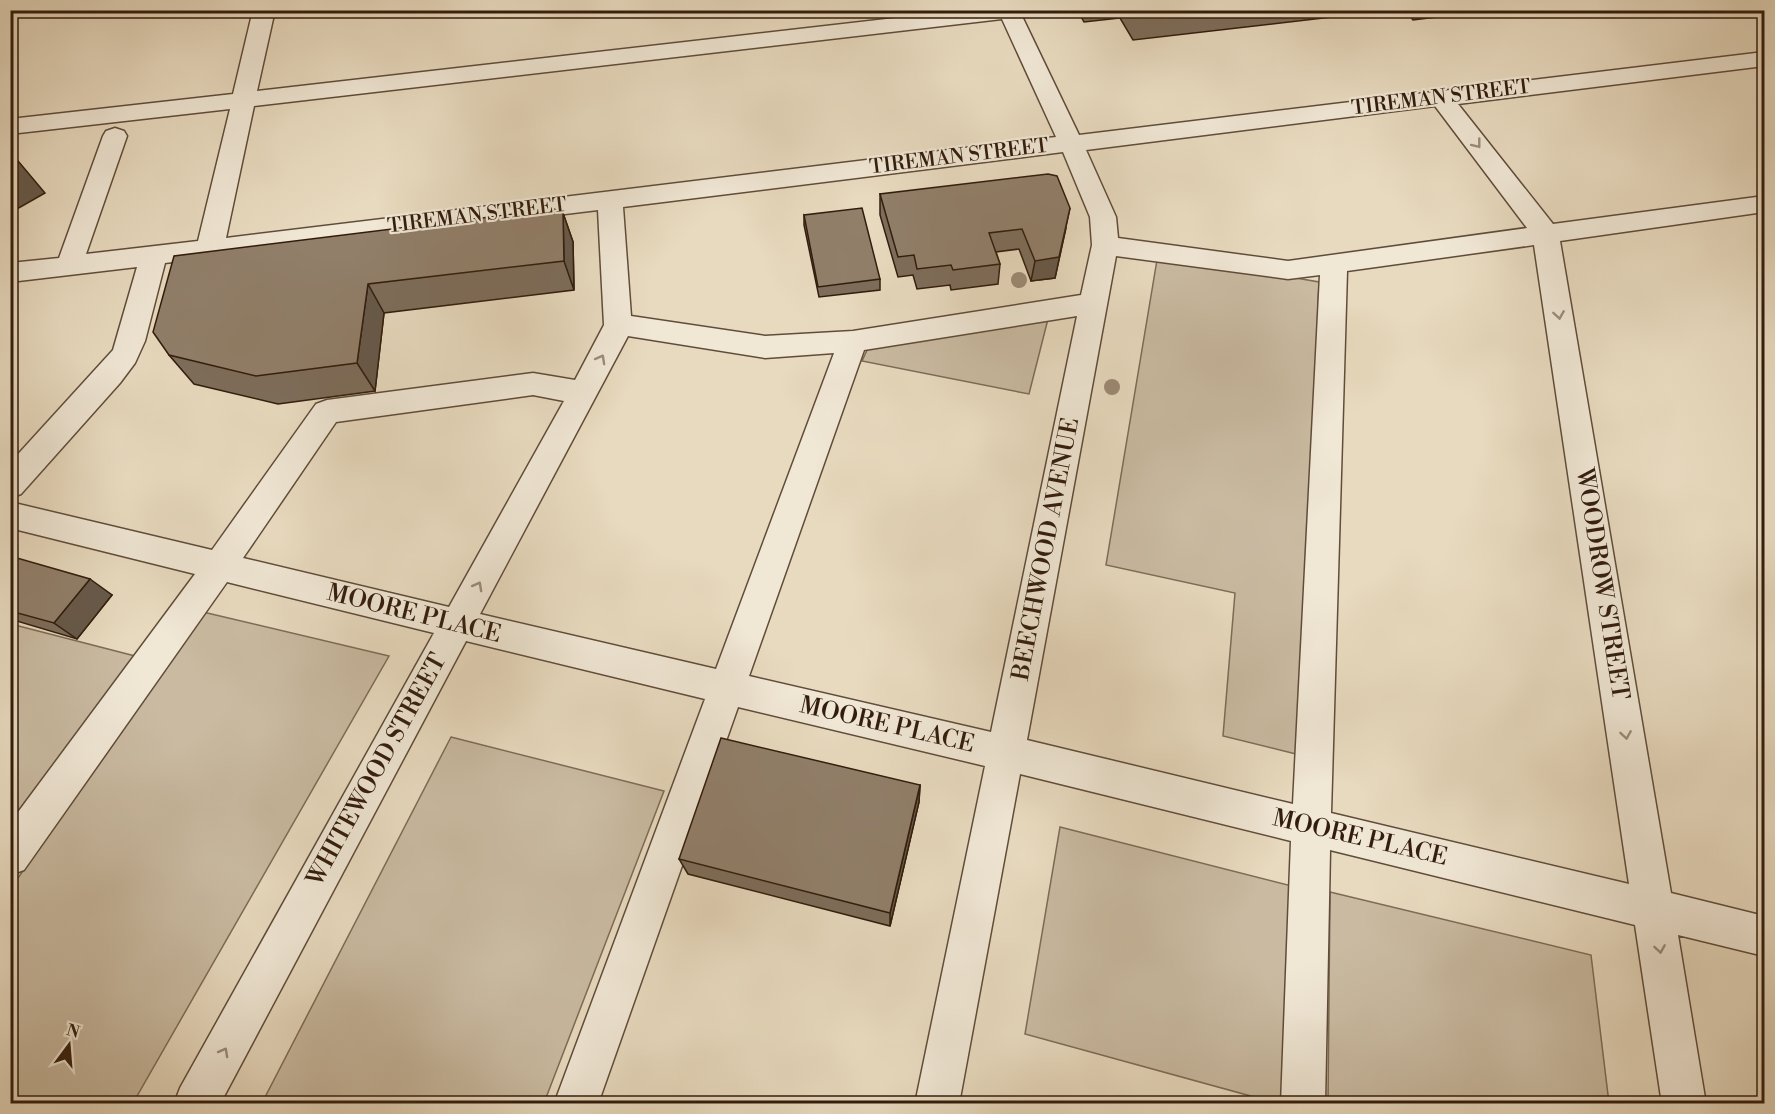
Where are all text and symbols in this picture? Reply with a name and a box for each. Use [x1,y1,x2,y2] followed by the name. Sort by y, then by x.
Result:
[1350,75,1532,121] street label: TIREMAN STREET
[868,134,1050,180] street label: TIREMAN STREET
[1470,137,1481,148] one-way arrow
[386,193,568,239] street label: TIREMAN STREET
[1553,310,1565,319] one-way arrow
[594,355,605,365] one-way arrow
[1006,415,1086,684] street label: BEECHWOOD AVENUE
[1569,465,1635,702] street label: WOODROW STREET
[324,578,504,650] street label: MOORE PLACE
[471,581,482,592] one-way arrow
[300,648,454,892] street label: WHITEWOOD STREET
[797,690,977,760] street label: MOORE PLACE
[1619,730,1632,740] one-way arrow
[1270,803,1450,873] street label: MOORE PLACE
[1653,944,1665,953] one-way arrow
[39,1015,99,1075] north arrow
[64,1020,82,1043] text: N
[217,1048,228,1058] one-way arrow

